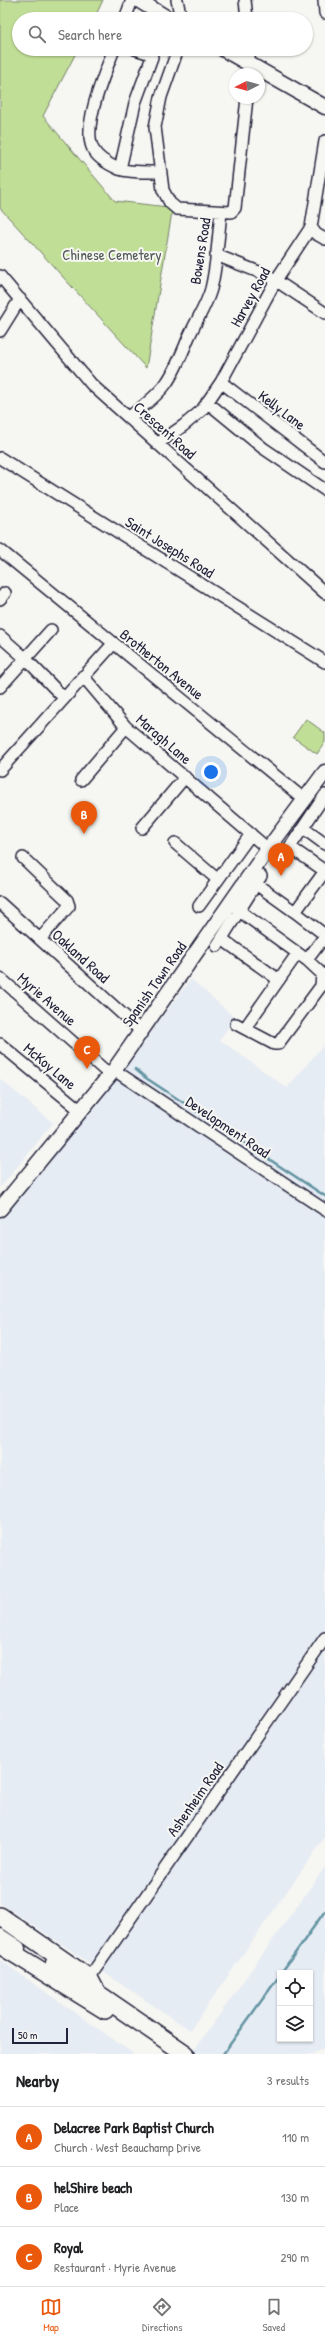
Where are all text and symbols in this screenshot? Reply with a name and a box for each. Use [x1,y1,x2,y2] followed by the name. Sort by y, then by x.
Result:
[12,12,313,56] search box
[26,23,48,45] icon: search
[58,24,122,45] text: Search here
[229,68,265,104] north arrow
[184,216,216,286] street label: Bowens Road
[62,244,162,265] park label: Chinese Cemetery
[225,263,275,331] street label: Harvey Road
[254,385,310,435] street label: Kelly Lane
[129,396,201,464] street label: Crescent Road
[121,511,219,583] street label: Saint Josephs Road
[116,624,208,704] street label: Brotherton Avenue
[132,709,196,769] street label: Maragh Lane
[201,762,221,782] your location
[71,801,97,834] pin: B
[268,843,294,876] pin: A
[48,924,115,988] street label: Oakland Road
[117,937,191,1031] street label: Spanish Town Road
[13,967,81,1031] street label: Myrie Avenue
[74,1036,100,1069] pin: C
[19,1038,81,1094] street label: McKoy Lane
[182,1091,274,1163] street label: Development Road
[162,1758,228,1840] street label: Ashenheim Road
[277,1970,313,2042] map controls
[277,1970,313,2006] button: locate
[277,2006,313,2042] button: layers
[12,2026,68,2045] scale bar
[18,2028,38,2042] text: 50 m
[16,2069,59,2092] text: Nearby
[267,2071,309,2089] text: 3 results
[54,2117,214,2138] text: Delacree Park Baptist Church
[26,2128,32,2146] text: A
[282,2128,309,2146] text: 110 m
[54,2138,201,2156] text: Church · West Beauchamp Drive
[54,2177,132,2198] text: helShire beach
[26,2188,32,2206] text: B
[281,2188,309,2206] text: 130 m
[54,2198,79,2216] text: Place
[54,2237,83,2258] text: Royal
[25,2248,33,2266] text: C
[280,2248,309,2266] text: 290 m
[54,2258,176,2276] text: Restaurant · Myrie Avenue
[40,2296,62,2334] tab: Map
[142,2296,183,2334] tab: Directions
[263,2296,285,2334] tab: Saved

